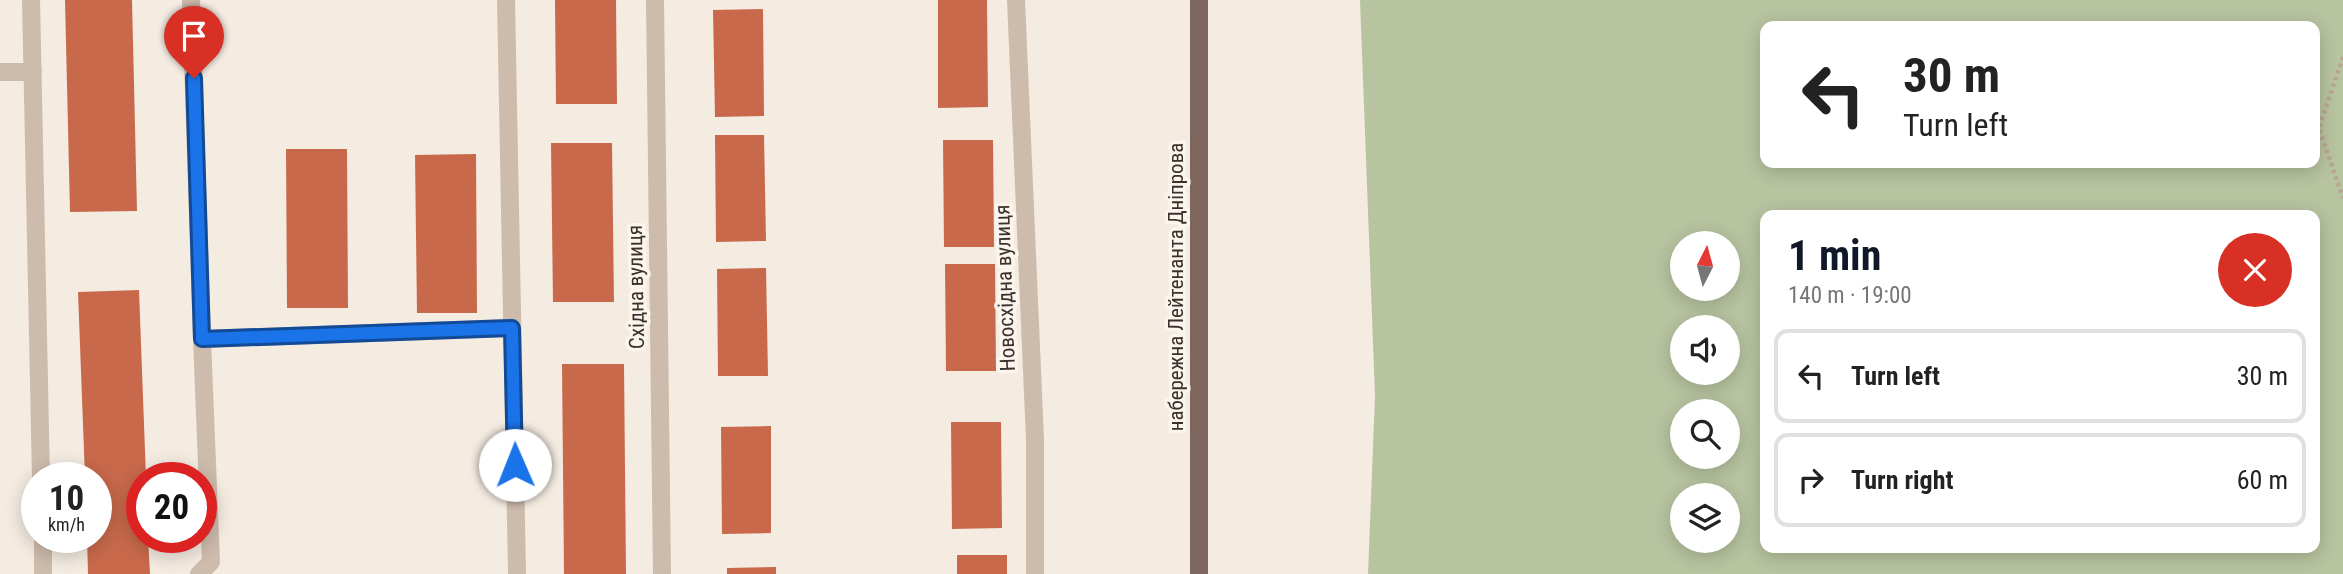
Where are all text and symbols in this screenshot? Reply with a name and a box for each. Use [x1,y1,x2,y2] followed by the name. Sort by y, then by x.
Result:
[164,6,224,78] pin
[175,17,213,55] icon: arrive
[1903,47,2000,104] text: 30 m
[1788,49,1879,140] icon: left
[1903,106,2008,144] text: Turn left
[1164,143,1188,431] street label: набережна Лейтенанта Дніпрова
[990,204,1020,372] street label: Новосхідна вулиця
[623,225,649,349] street label: Східна вулиця
[1670,231,1740,301] north arrow
[1670,231,1740,553] map controls
[1788,231,1881,280] text: 1 min
[2218,233,2292,307] button: close
[1788,282,1912,309] text: 140 m · 19:00
[1670,315,1740,385] button: sound
[1792,357,1830,395] icon: left
[1851,361,1940,391] text: Turn left
[2237,361,2288,391] text: 30 m
[1670,399,1740,469] button: search
[478,428,552,502] position arrow
[1792,461,1830,499] icon: right
[126,462,217,553] speed limit sign: 20
[1851,465,1953,495] text: Turn right
[2237,465,2288,495] text: 60 m
[49,478,84,519] text: 10
[1670,483,1740,553] button: layers
[48,514,85,535] text: km/h

